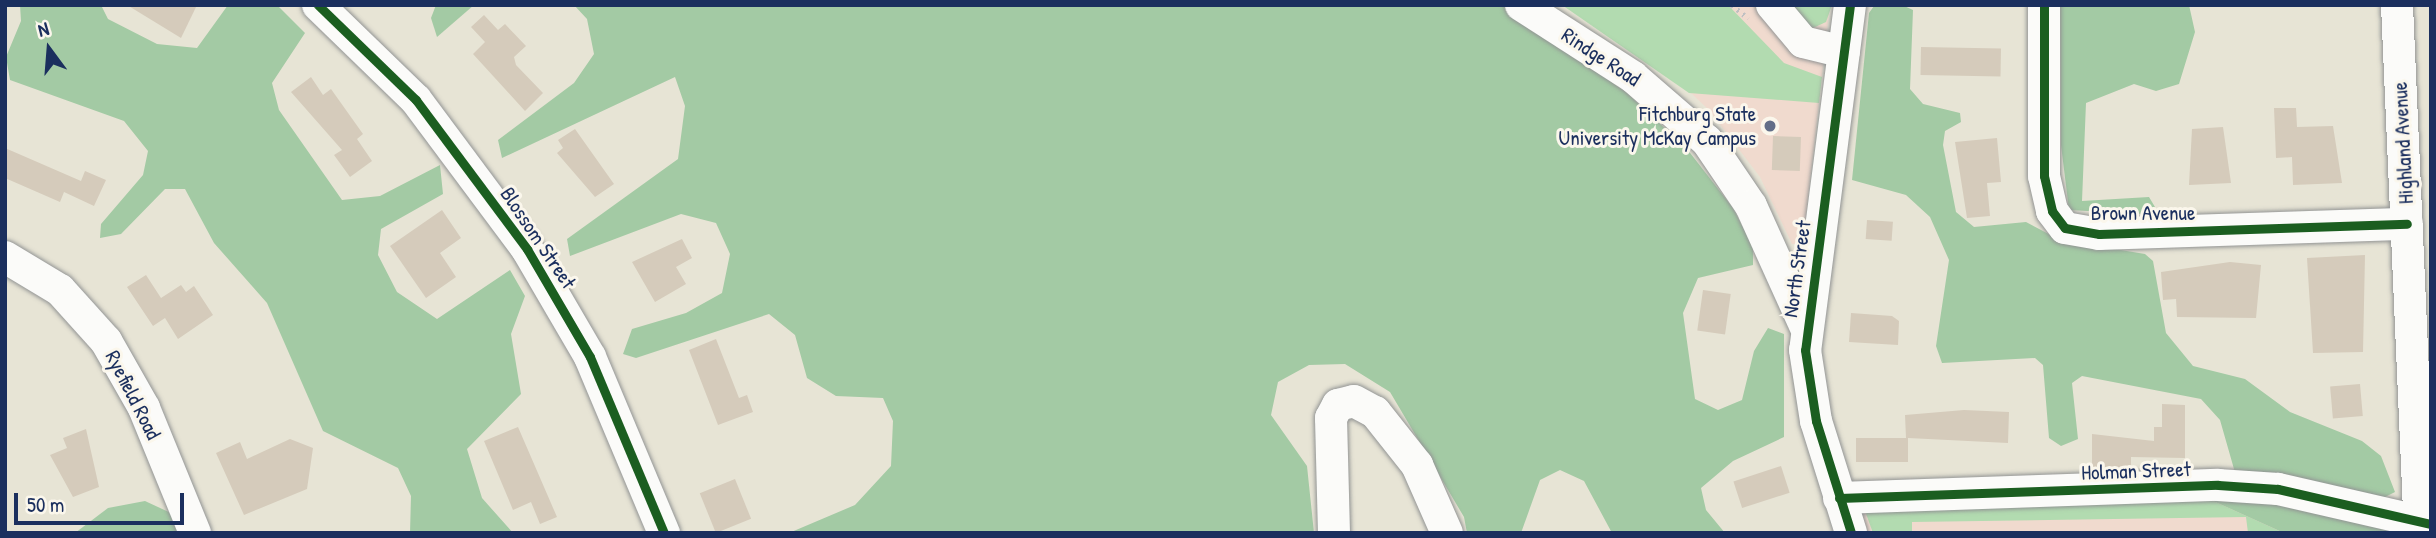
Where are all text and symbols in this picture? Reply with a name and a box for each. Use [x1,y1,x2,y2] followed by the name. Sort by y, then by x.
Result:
[14,14,84,84] north arrow
[35,15,52,43] text: N
[1557,22,1645,92] street label: Rindge Road
[2387,81,2419,205] street label: Highland Avenue
[1559,101,1756,151] place label: Fitchburg State University McKay Campus
[1762,118,1778,134] marker: Fitchburg State University McKay Campus
[495,182,581,294] street label: Blossom Street
[2091,200,2195,226] street label: Brown Avenue
[1778,219,1816,319] street label: North Street
[100,346,166,444] street label: Ryefield Road
[2081,456,2191,486] street label: Holman Street
[18,478,187,522] scale bar
[27,490,64,519] text: 50 m

